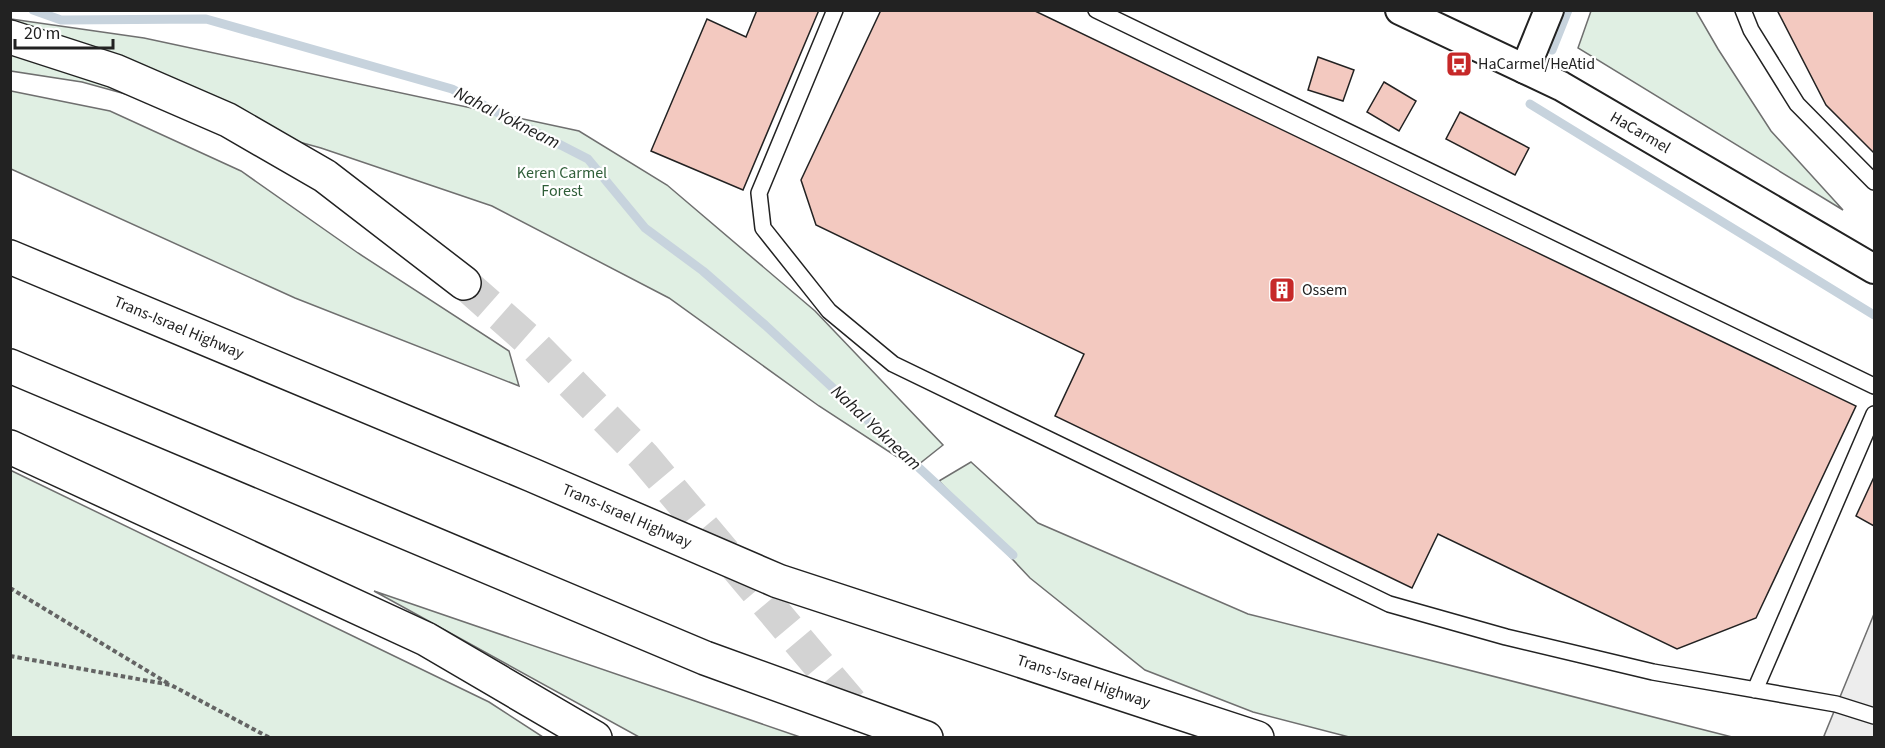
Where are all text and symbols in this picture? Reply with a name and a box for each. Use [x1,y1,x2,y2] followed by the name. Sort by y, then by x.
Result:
[15,12,112,50] scale bar
[24,21,60,46] text: 20 m
[1444,49,1474,79] bus stop icon: HaCarmel/HeAtid
[1478,53,1595,75] place label: HaCarmel/HeAtid
[450,81,564,155] water label: Nahal Yokneam
[1606,106,1675,159] street label: HaCarmel
[517,162,607,202] park label: Keren Carmel Forest
[1267,275,1297,305] building icon: Ossem
[1302,279,1347,301] place label: Ossem
[110,291,248,365] street label: Trans-Israel Highway
[825,379,927,477] water label: Nahal Yokneam
[559,478,696,554] street label: Trans-Israel Highway
[1014,649,1154,713] street label: Trans-Israel Highway

